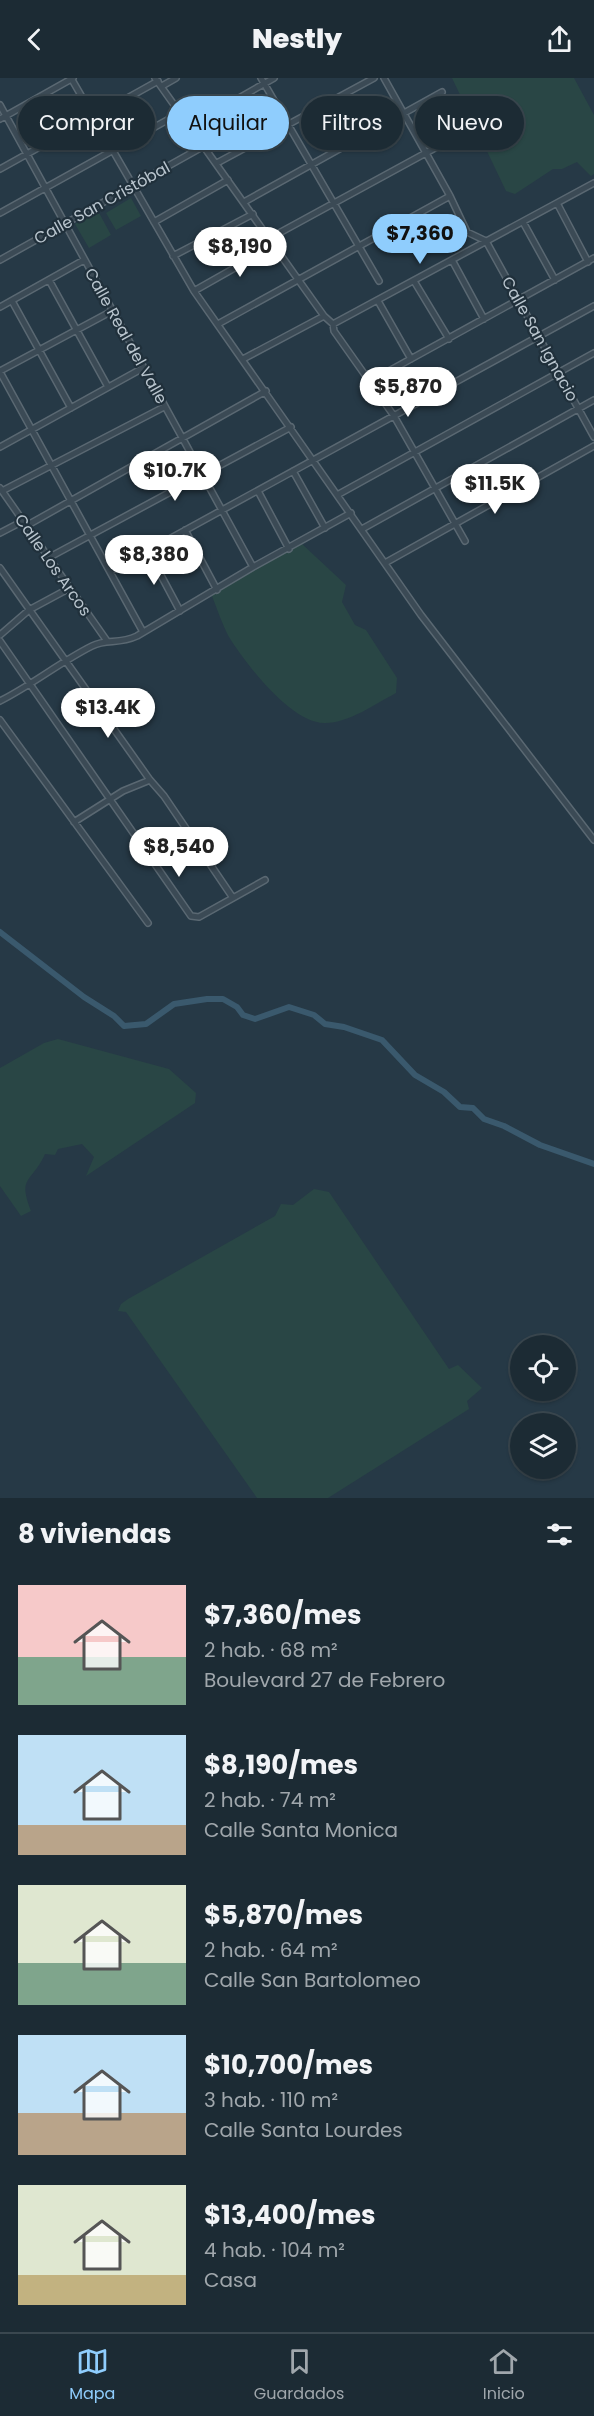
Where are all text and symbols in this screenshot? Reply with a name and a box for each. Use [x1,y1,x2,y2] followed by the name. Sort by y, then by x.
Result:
[252,20,342,57] text: Nestly
[18,23,51,56] icon: back
[543,23,576,56] icon: share
[18,96,155,150] chip: Comprar
[167,96,289,150] chip: Alquilar
[301,96,403,150] chip: Filtros
[415,96,524,150] chip: Nuevo
[30,156,174,250] street label: Calle San Cristóbal
[371,214,469,265] pin: $7,360
[386,219,454,247] text: $7,360
[191,227,289,278] pin: $8,190
[208,232,272,260] text: $8,190
[79,264,173,408] street label: Calle Real del Valle
[496,272,584,406] street label: Calle San Ignacio
[359,367,457,418] pin: $5,870
[374,372,442,400] text: $5,870
[126,451,224,502] pin: $10.7K
[143,456,207,484] text: $10.7K
[446,464,544,515] pin: $11.5K
[465,469,525,497] text: $11.5K
[9,509,97,621] street label: Calle Los Arcos
[105,535,203,586] pin: $8,380
[119,540,189,568] text: $8,380
[59,688,157,739] pin: $13.4K
[75,693,141,721] text: $13.4K
[130,827,228,878] pin: $8,540
[143,832,215,860] text: $8,540
[510,1335,576,1479] map controls
[510,1335,576,1401] button: locate
[510,1413,576,1479] button: layers
[18,1516,172,1552] text: 8 viviendas
[543,1518,576,1551] icon: filters
[204,1597,362,1633] text: $7,360/mes
[66,1609,138,1681] icon: home
[204,1636,338,1664] text: 2 hab. · 68 m²
[204,1666,445,1694] text: Boulevard 27 de Febrero
[204,1747,358,1783] text: $8,190/mes
[66,1759,138,1831] icon: home
[204,1786,336,1814] text: 2 hab. · 74 m²
[204,1816,398,1844] text: Calle Santa Monica
[204,1897,363,1933] text: $5,870/mes
[66,1909,138,1981] icon: home
[204,1936,338,1964] text: 2 hab. · 64 m²
[204,1966,421,1994] text: Calle San Bartolomeo
[204,2047,373,2083] text: $10,700/mes
[66,2059,138,2131] icon: home
[204,2086,338,2114] text: 3 hab. · 110 m²
[204,2116,403,2144] text: Calle Santa Lourdes
[204,2197,375,2233] text: $13,400/mes
[66,2209,138,2281] icon: home
[204,2236,345,2264] text: 4 hab. · 104 m²
[204,2266,257,2294] text: Casa
[69,2345,115,2406] tab: Mapa
[254,2345,344,2406] tab: Guardados
[483,2345,525,2406] tab: Inicio

